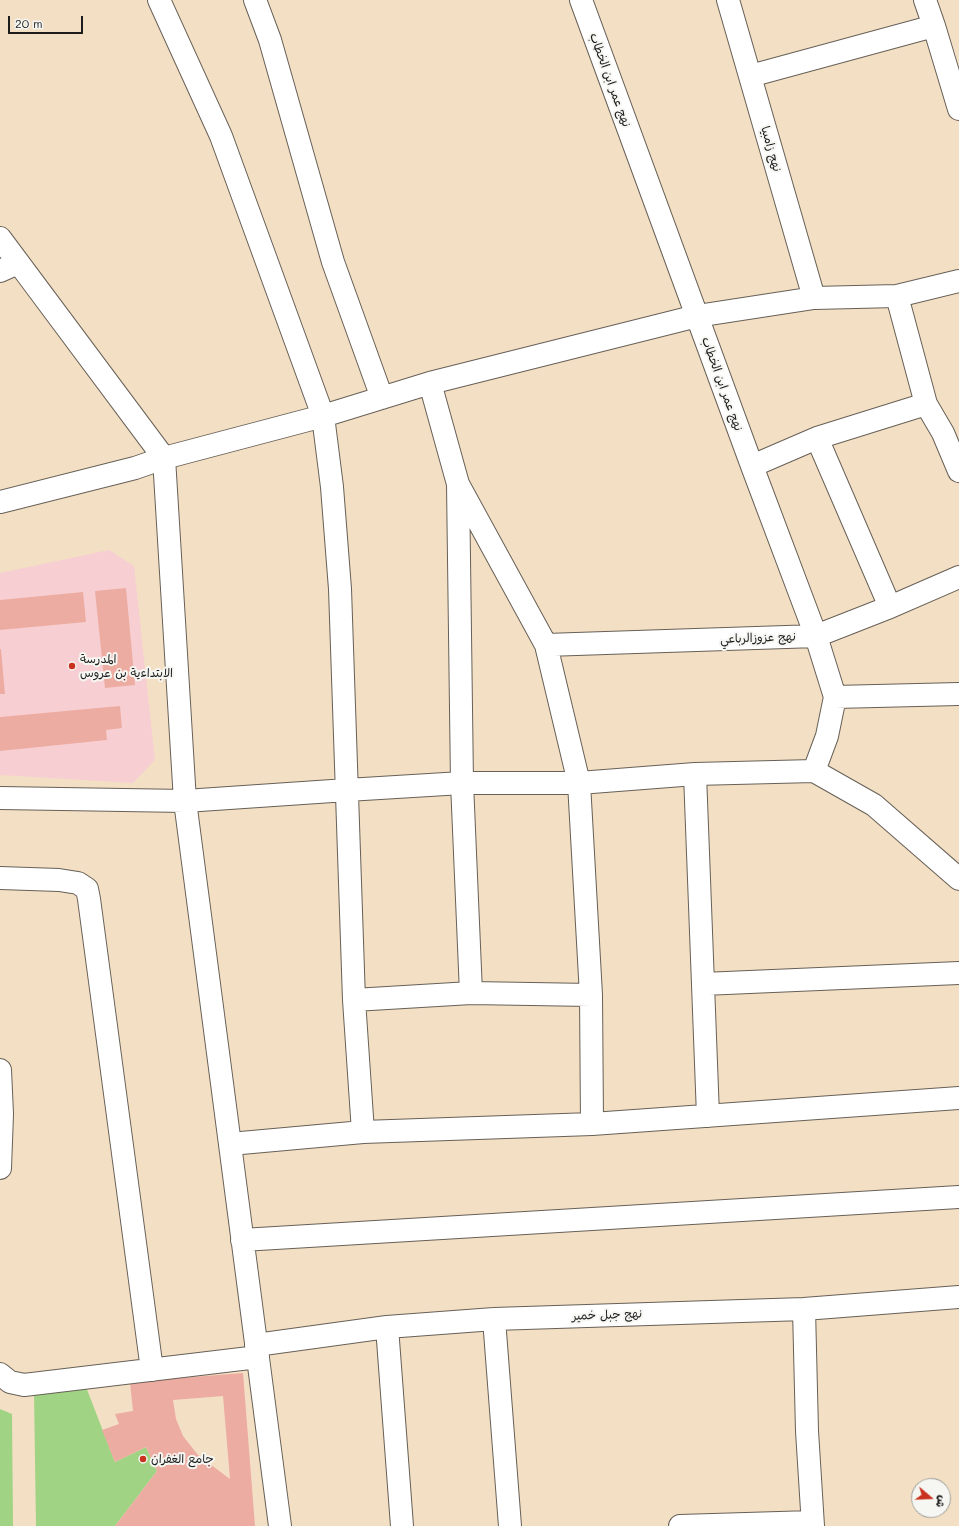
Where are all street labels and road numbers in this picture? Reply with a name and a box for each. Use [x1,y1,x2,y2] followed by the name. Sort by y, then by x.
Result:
[586,31,634,129] street label: نهج عمر ابن الخطاب
[758,125,784,173] street label: نهج زامبيا
[698,335,746,433] street label: نهج عمر ابن الخطاب
[720,629,796,647] street label: نهج عزوزالرباعي
[572,1307,642,1323] street label: نهج جبل خمير

